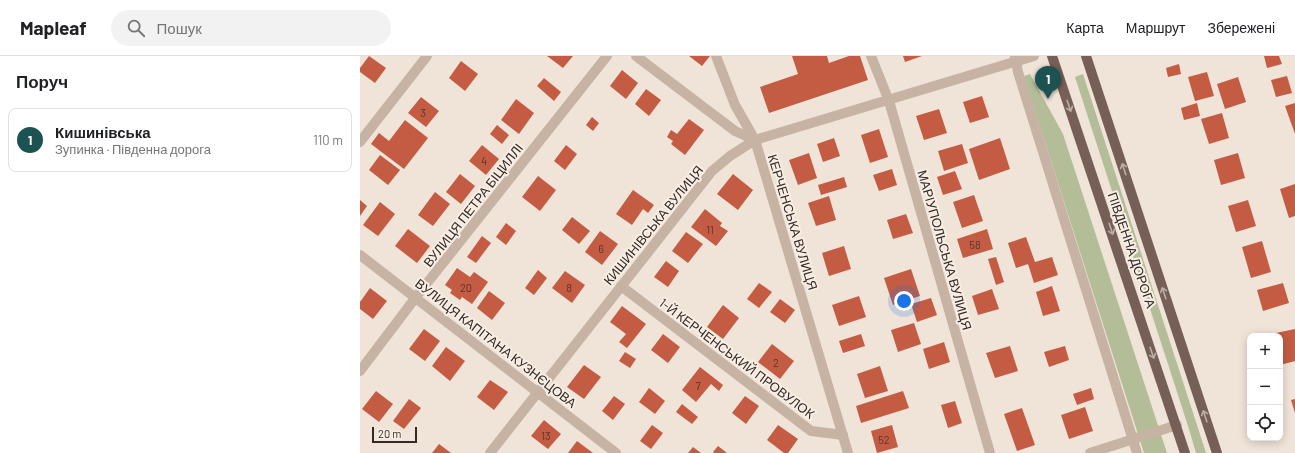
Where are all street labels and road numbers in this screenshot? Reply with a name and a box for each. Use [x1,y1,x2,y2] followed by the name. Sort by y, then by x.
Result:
[420,140,526,270] street label: ВУЛИЦЯ ПЕТРА БІЦИЛЛІ
[765,152,821,292] street label: КЕРЧЕНСЬКА ВУЛИЦЯ
[600,162,706,288] street label: КИШИНІВСЬКА ВУЛИЦЯ
[914,168,976,332] street label: МАРІУПОЛЬСЬКА ВУЛИЦЯ
[1105,190,1159,310] street label: ПІВДЕННА ДОРОГА
[412,275,580,411] street label: ВУЛИЦЯ КАПІТАНА КУЗНЄЦОВА
[656,294,818,422] street label: 1-Й КЕРЧЕНСЬКИЙ ПРОВУЛОК

